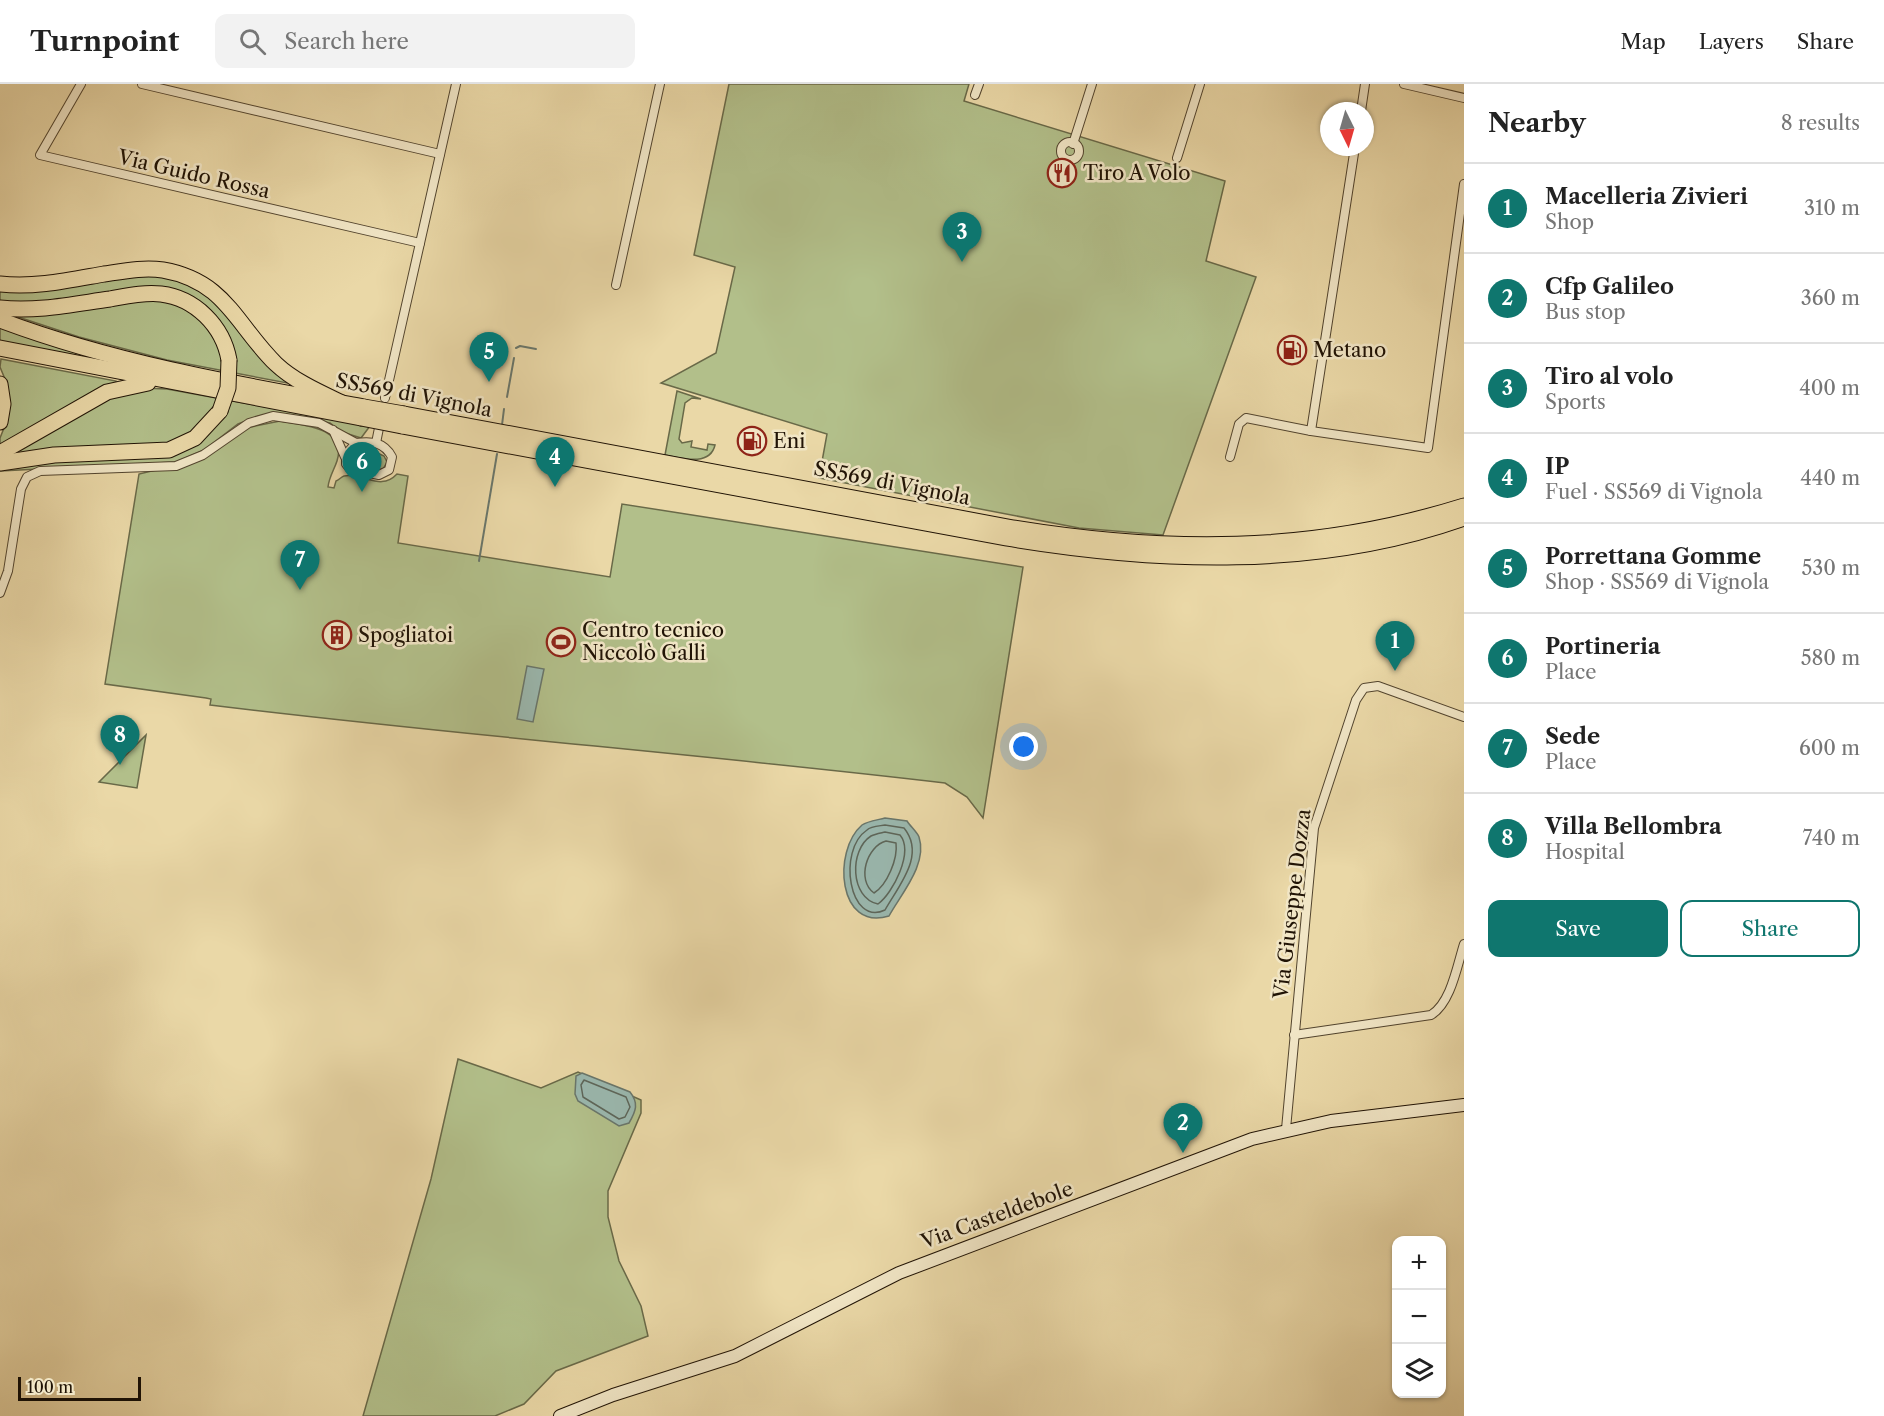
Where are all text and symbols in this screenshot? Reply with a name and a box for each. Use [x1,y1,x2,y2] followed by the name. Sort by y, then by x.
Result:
[215,14,635,68] search box
[30,24,179,58] text: Turnpoint
[236,25,269,58] icon: search
[284,28,409,55] text: Search here
[1621,29,1666,54] text: Map
[1699,29,1764,54] text: Layers
[1797,29,1854,54] text: Share
[1320,102,1374,156] north arrow
[1488,107,1586,139] text: Nearby
[1781,111,1860,135] text: 8 results
[115,145,273,203] street label: Via Guido Rossa
[1046,157,1078,189] restaurant icon: Tiro A Volo
[1083,161,1191,185] place label: Tiro A Volo
[1545,183,1748,210] text: Macelleria Zivieri
[1503,196,1512,220] text: 1
[1804,196,1860,220] text: 310 m
[1545,210,1594,234] text: Shop
[942,212,982,262] pin: 3
[1545,273,1674,300] text: Cfp Galileo
[1502,286,1513,310] text: 2
[1801,286,1860,310] text: 360 m
[1545,300,1626,324] text: Bus stop
[470,332,508,382] pin: 5
[1276,334,1308,366] fuel station icon: Metano
[1313,338,1386,362] place label: Metano
[1545,363,1674,390] text: Tiro al volo
[334,368,495,422] street label: SS569 di Vignola
[1502,376,1513,400] text: 3
[1799,376,1860,400] text: 400 m
[1545,390,1606,414] text: Sports
[736,425,768,457] fuel station icon: Eni
[773,429,805,453] place label: Eni
[536,438,574,487] pin: 4
[342,442,382,492] pin: 6
[1545,453,1569,480] text: IP
[812,456,973,510] street label: SS569 di Vignola
[1502,466,1513,490] text: 4
[1800,466,1860,490] text: 440 m
[1545,480,1762,504] text: Fuel · SS569 di Vignola
[280,540,320,590] pin: 7
[1545,543,1761,570] text: Porrettana Gomme
[1502,556,1513,580] text: 5
[1802,556,1860,580] text: 530 m
[1545,570,1769,594] text: Shop · SS569 di Vignola
[582,618,724,665] place label: Centro tecnico Niccolò Galli
[321,619,353,651] building icon: Spogliatoi
[1376,622,1414,671] pin: 1
[358,623,453,647] place label: Spogliatoi
[545,626,577,658] sports icon: Centro tecnico Niccolò Galli
[1545,633,1661,660] text: Portineria
[1502,646,1513,670] text: 6
[1801,646,1860,670] text: 580 m
[1545,660,1596,684] text: Place
[100,716,140,765] pin: 8
[1545,723,1600,750] text: Sede
[1009,732,1038,761] your location
[1502,736,1513,760] text: 7
[1799,736,1860,760] text: 600 m
[1545,750,1596,774] text: Place
[1268,807,1316,1001] street label: Via Giuseppe Dozza
[1545,813,1722,840] text: Villa Bellombra
[1501,826,1514,850] text: 8
[1803,826,1860,850] text: 740 m
[1545,840,1625,864] text: Hospital
[1488,900,1668,957] button: Save
[1680,900,1860,957] button: Share
[1164,1104,1202,1153] pin: 2
[917,1176,1076,1254] street label: Via Casteldebole
[1392,1236,1446,1398] map controls
[1392,1236,1446,1290] button: +
[1392,1290,1446,1344] button: −
[1392,1344,1446,1398] button: layers
[18,1374,141,1402] scale bar
[27,1377,73,1397] text: 100 m

